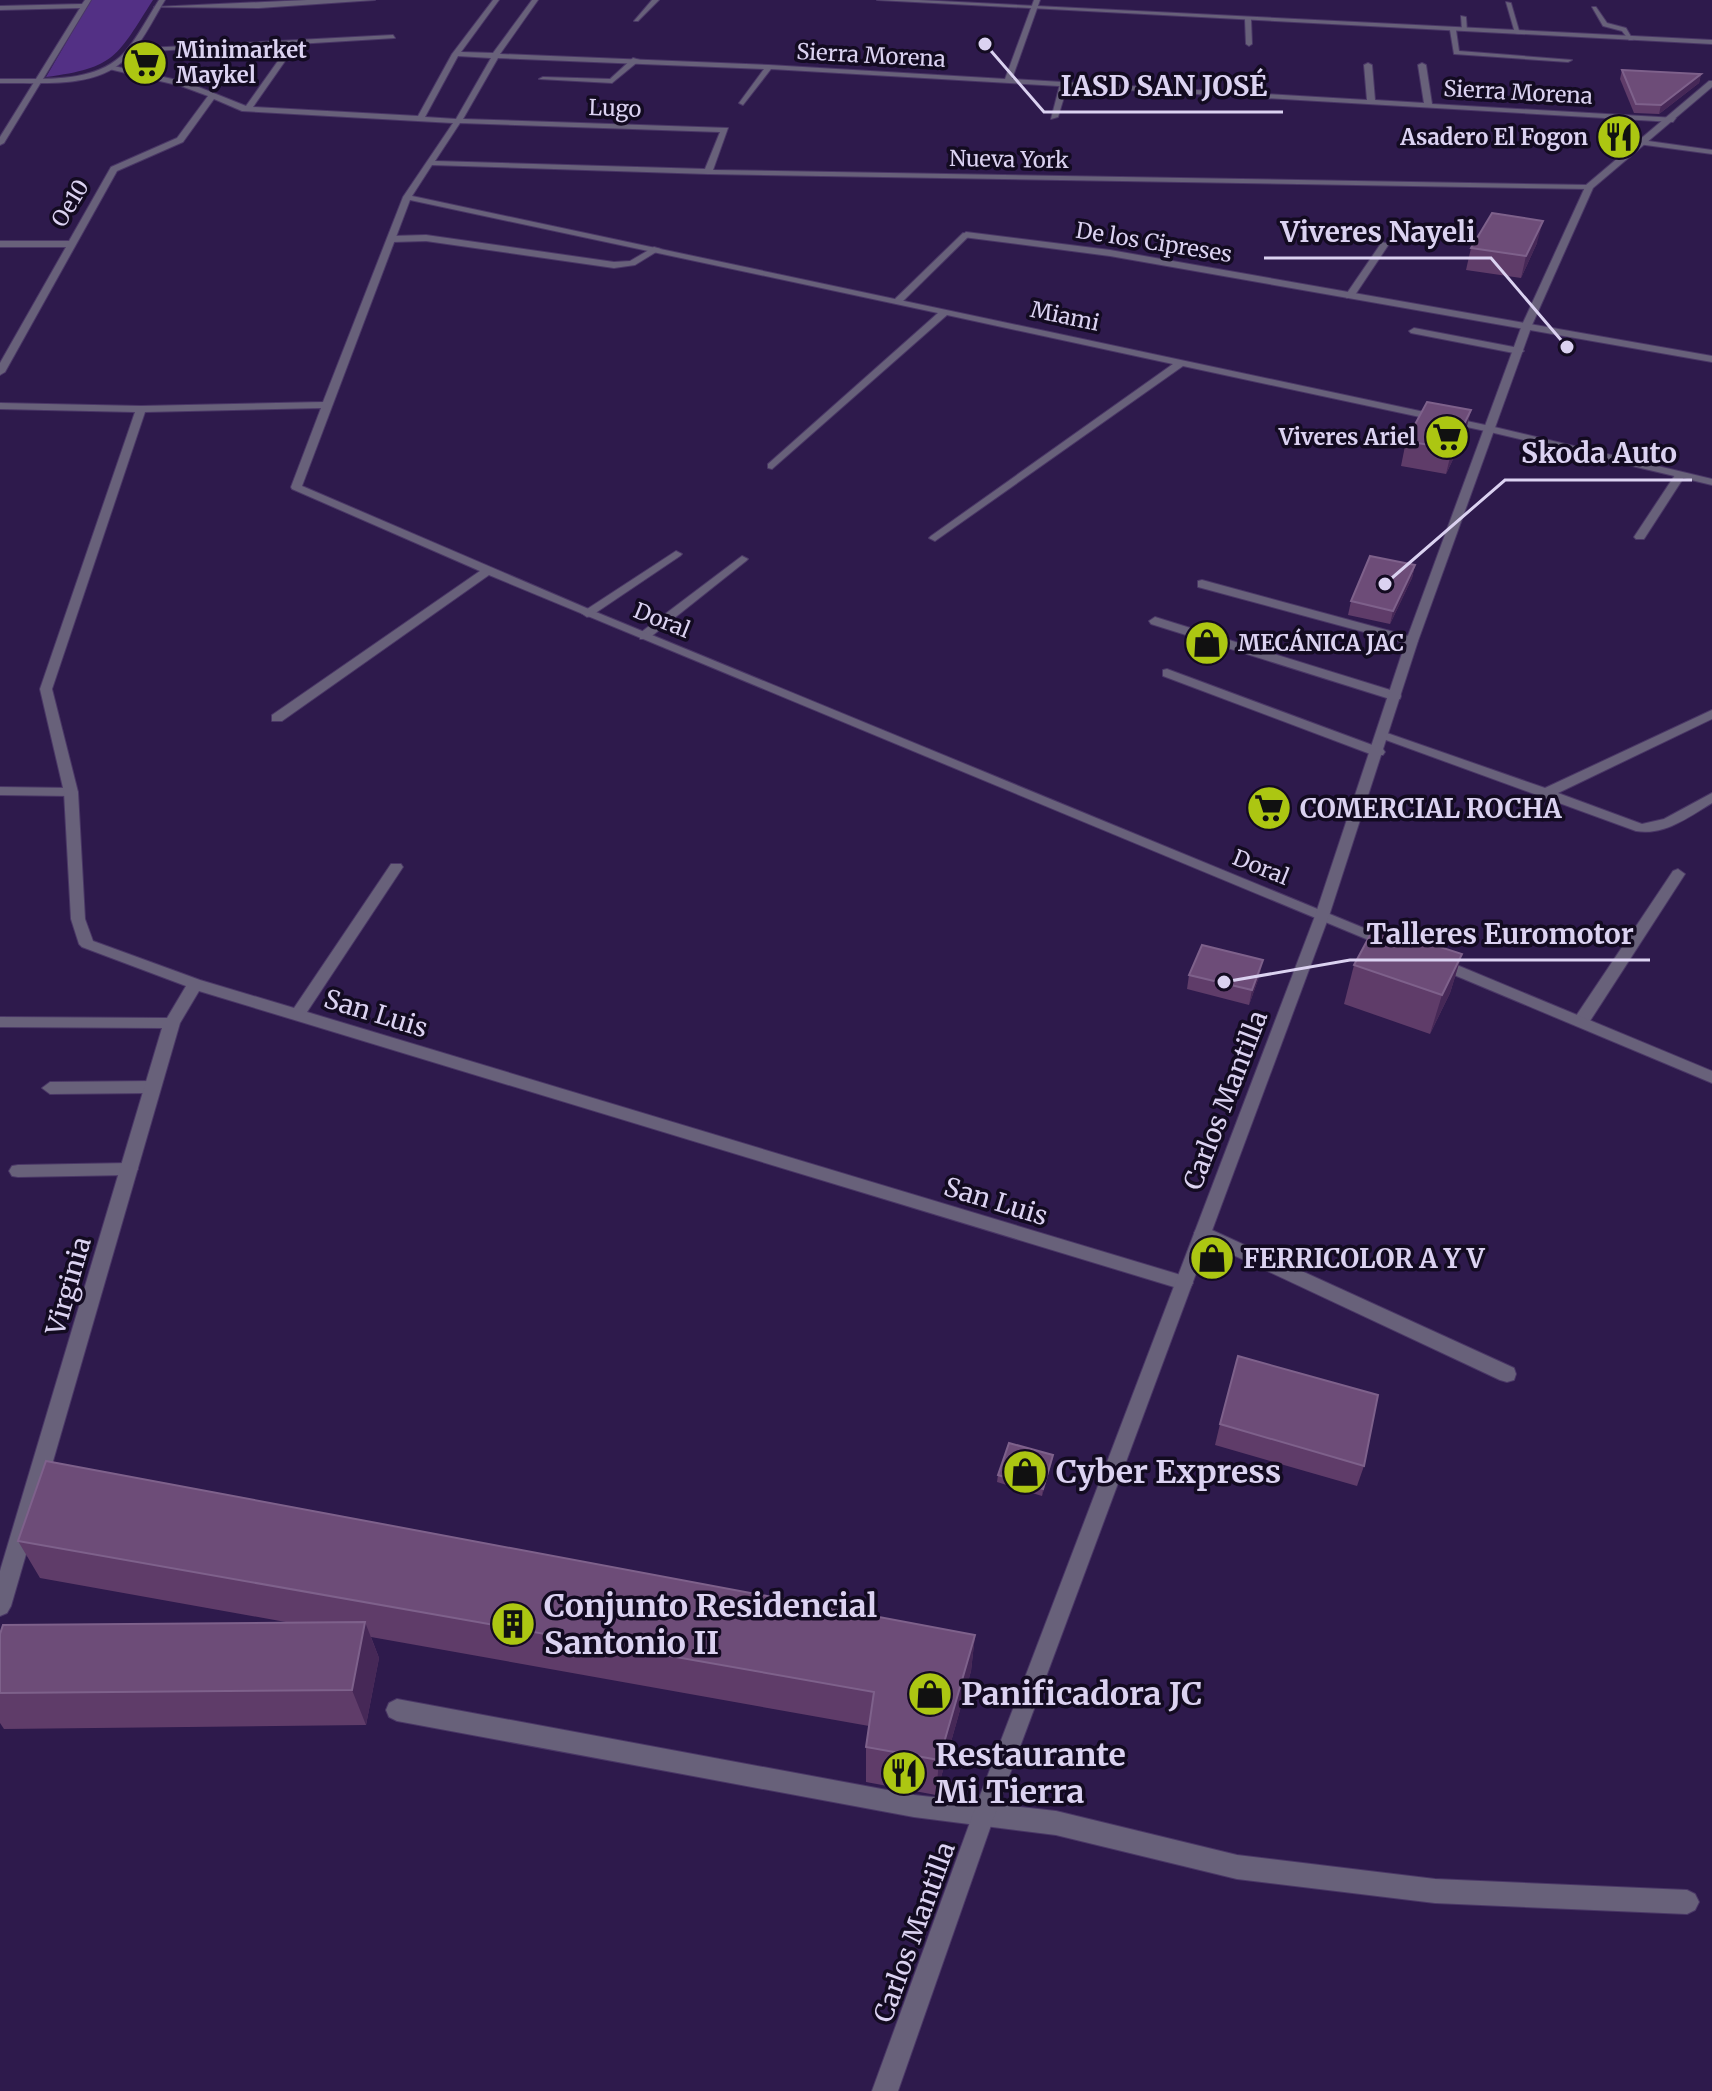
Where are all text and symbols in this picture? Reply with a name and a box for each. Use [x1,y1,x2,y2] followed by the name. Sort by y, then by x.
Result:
[176,36,307,89] place label: Minimarket Maykel
[796,37,947,73] street label: Sierra Morena
[121,39,169,87] supermarket icon: Minimarket Maykel
[1044,60,1283,112] callout: IASD SAN JOSÉ
[1061,67,1267,104] text: IASD SAN JOSÉ
[1443,74,1594,110] street label: Sierra Morena
[588,93,642,123] street label: Lugo
[1595,113,1643,161] restaurant icon: Asadero El Fogon
[1399,123,1588,151] place label: Asadero El Fogon
[949,144,1069,174] street label: Nueva York
[45,174,95,232] street label: Oe10
[1264,206,1491,258] callout: Viveres Nayeli
[1279,214,1476,250] text: Viveres Nayeli
[1074,216,1234,268] street label: De los Cipreses
[1028,295,1102,337] street label: Miami
[1423,413,1471,461] supermarket icon: Viveres Ariel
[1278,423,1416,451] place label: Viveres Ariel
[1505,428,1692,480] callout: Skoda Auto
[1521,435,1677,471] text: Skoda Auto
[630,596,694,644] street label: Doral
[1183,619,1231,667] shop icon: MECÁNICA JAC
[1238,628,1404,657] place label: MECÁNICA JAC
[1245,784,1293,832] supermarket icon: COMERCIAL ROCHA
[1300,792,1562,825] place label: COMERCIAL ROCHA
[1229,843,1293,891] street label: Doral
[1350,908,1650,960] callout: Talleres Euromotor
[1366,916,1634,952] text: Talleres Euromotor
[320,982,432,1044] street label: San Luis
[1176,1006,1274,1194] street label: Carlos Mantilla
[940,1170,1052,1232] street label: San Luis
[38,1233,98,1340] street label: Virginia
[1188,1234,1236,1282] shop icon: FERRICOLOR A Y V
[1243,1242,1486,1275] place label: FERRICOLOR A Y V
[1001,1448,1049,1496] shop icon: Cyber Express
[1056,1452,1281,1492] place label: Cyber Express
[544,1586,877,1663] place label: Conjunto Residencial Santonio II
[489,1600,537,1648] building icon: Conjunto Residencial Santonio II
[906,1670,954,1718] shop icon: Panificadora JC
[961,1674,1203,1714] place label: Panificadora JC
[935,1735,1126,1812] place label: Restaurante Mi Tierra
[880,1749,928,1797] restaurant icon: Restaurante Mi Tierra
[866,1837,962,2027] street label: Carlos Mantilla

